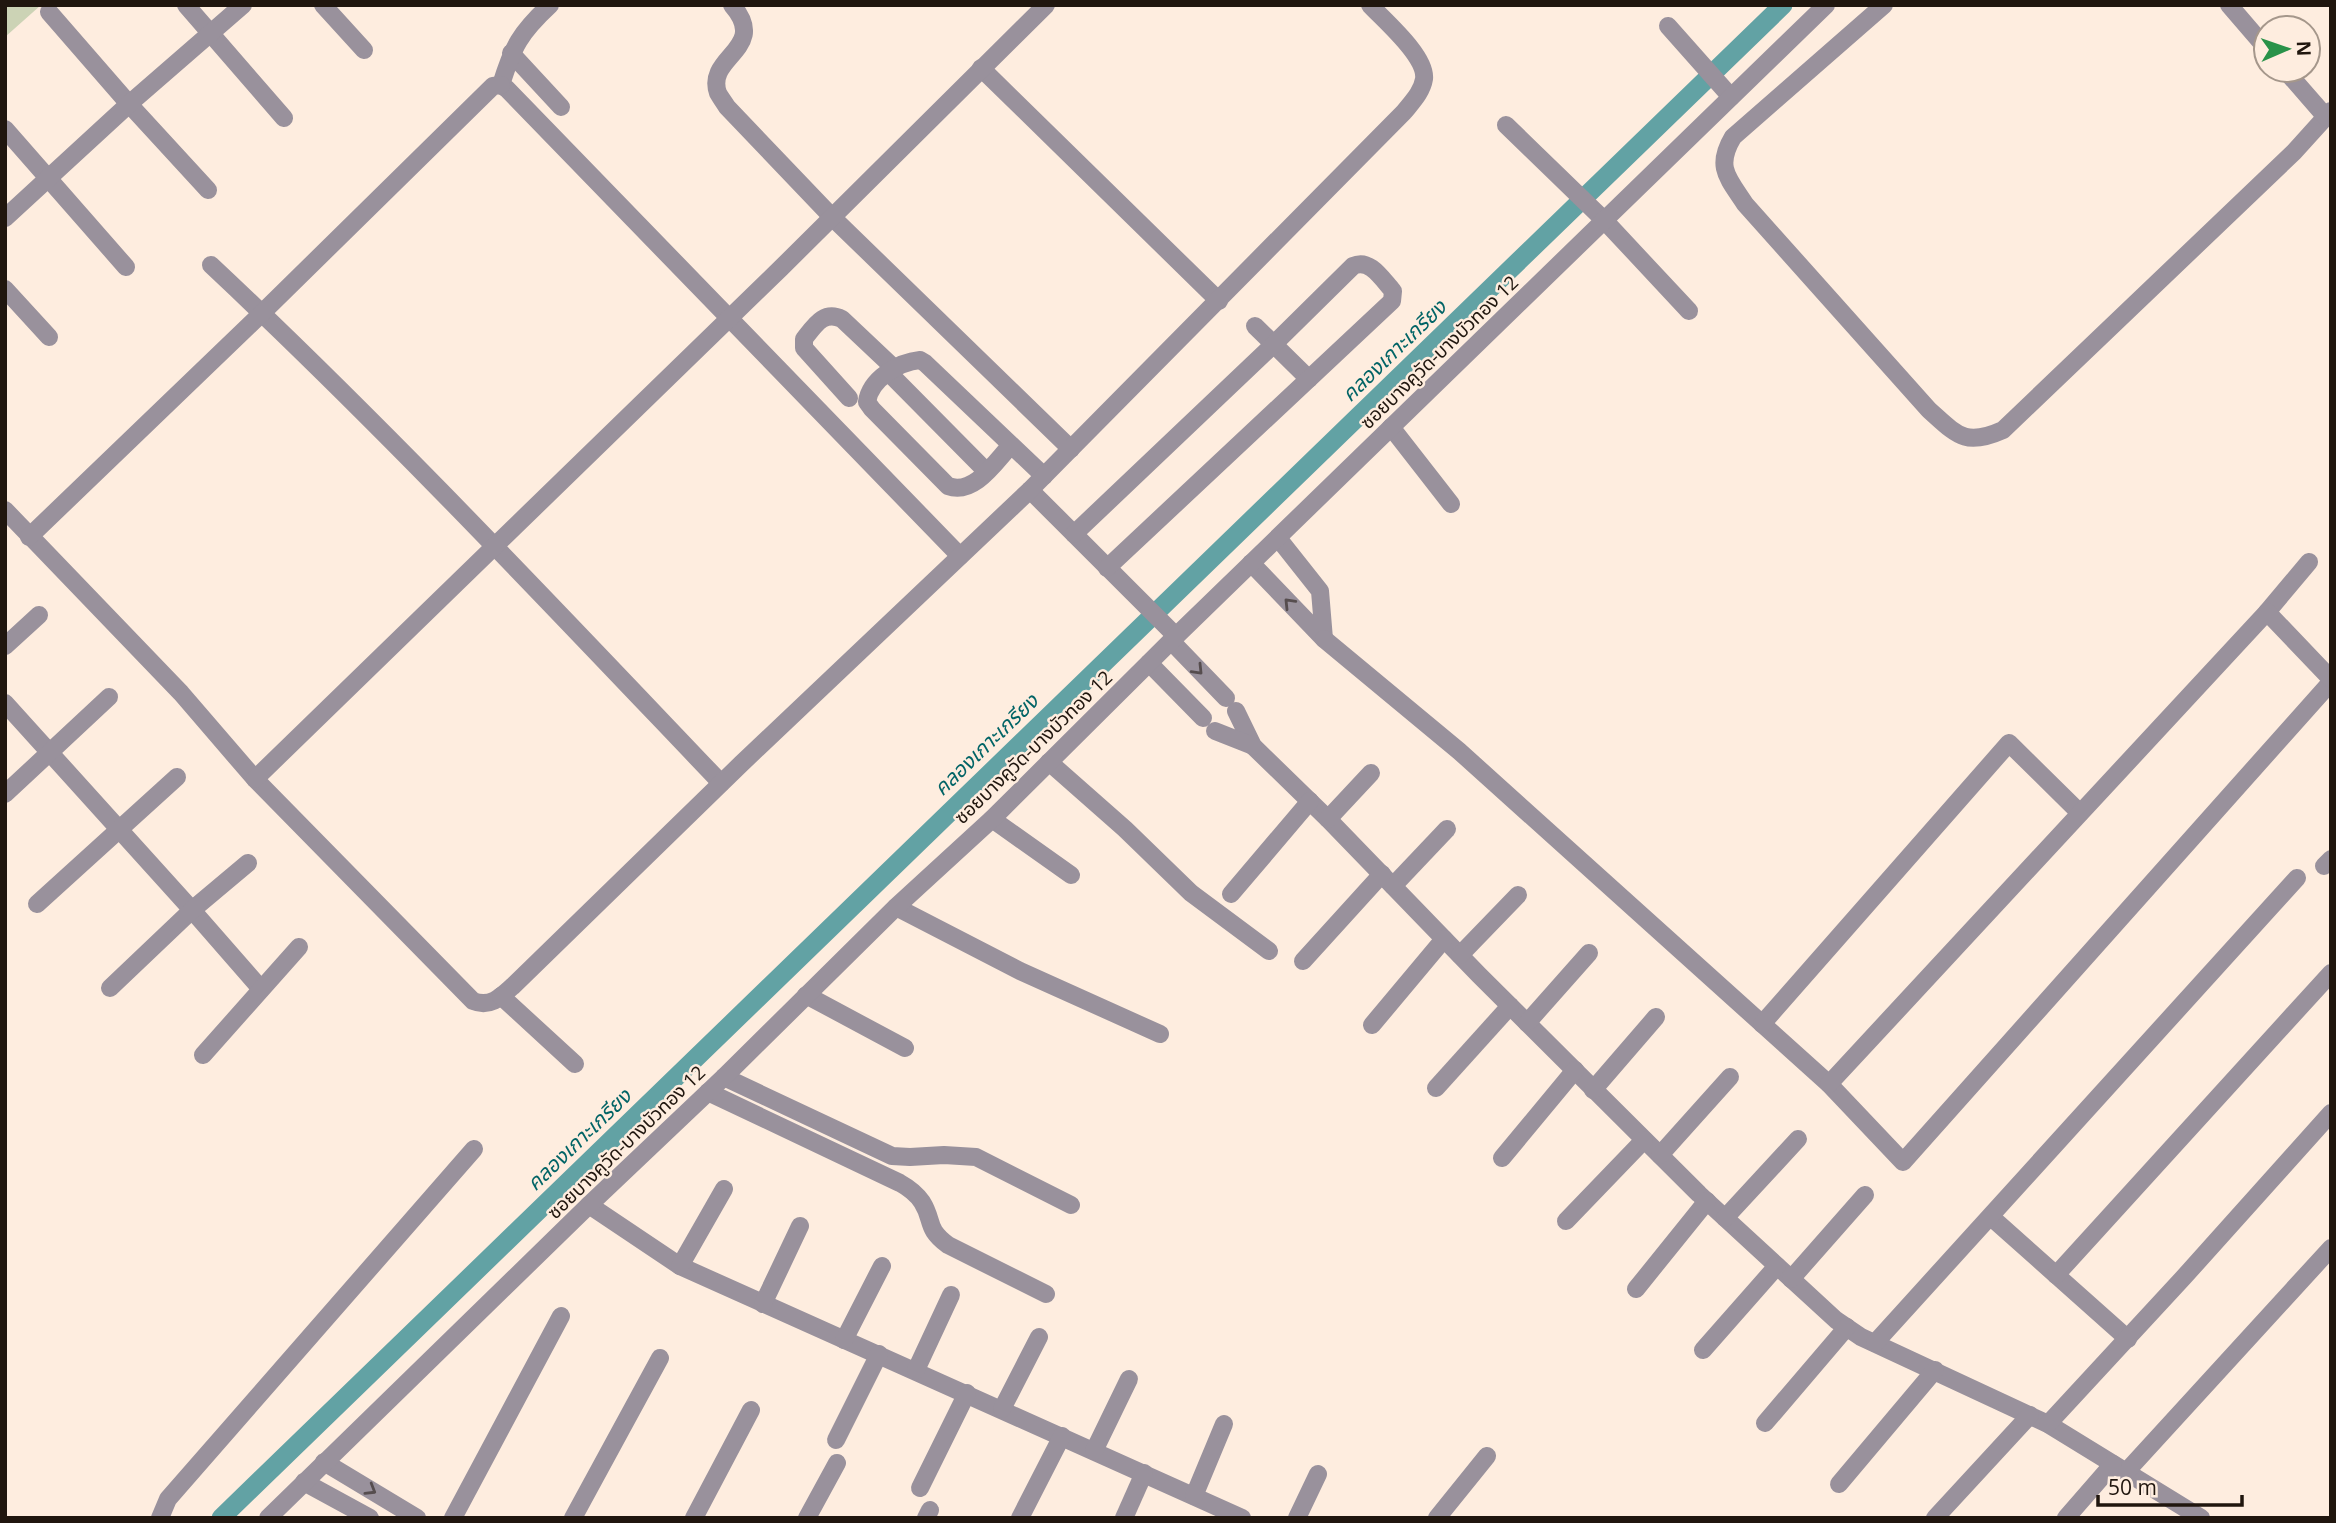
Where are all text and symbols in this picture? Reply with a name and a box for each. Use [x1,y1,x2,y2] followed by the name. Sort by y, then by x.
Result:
[2252,14,2322,84] north arrow
[2291,40,2317,57] text: N
[1354,270,1524,434] street label: ซอยบางคูวัด-บางบัวทอง 12
[1335,292,1453,407] water label: คลองเกาะเกรียง
[1285,598,1298,611] one-way arrow
[1190,661,1203,674] one-way arrow
[948,665,1118,829] street label: ซอยบางคูวัด-บางบัวทอง 12
[927,686,1045,801] water label: คลองเกาะเกรียง
[541,1060,711,1224] street label: ซอยบางคูวัด-บางบัวทอง 12
[520,1081,638,1196] water label: คลองเกาะเกรียง
[2098,1464,2242,1508] scale bar
[2108,1473,2157,1501] text: 50 m
[363,1482,376,1495] one-way arrow

